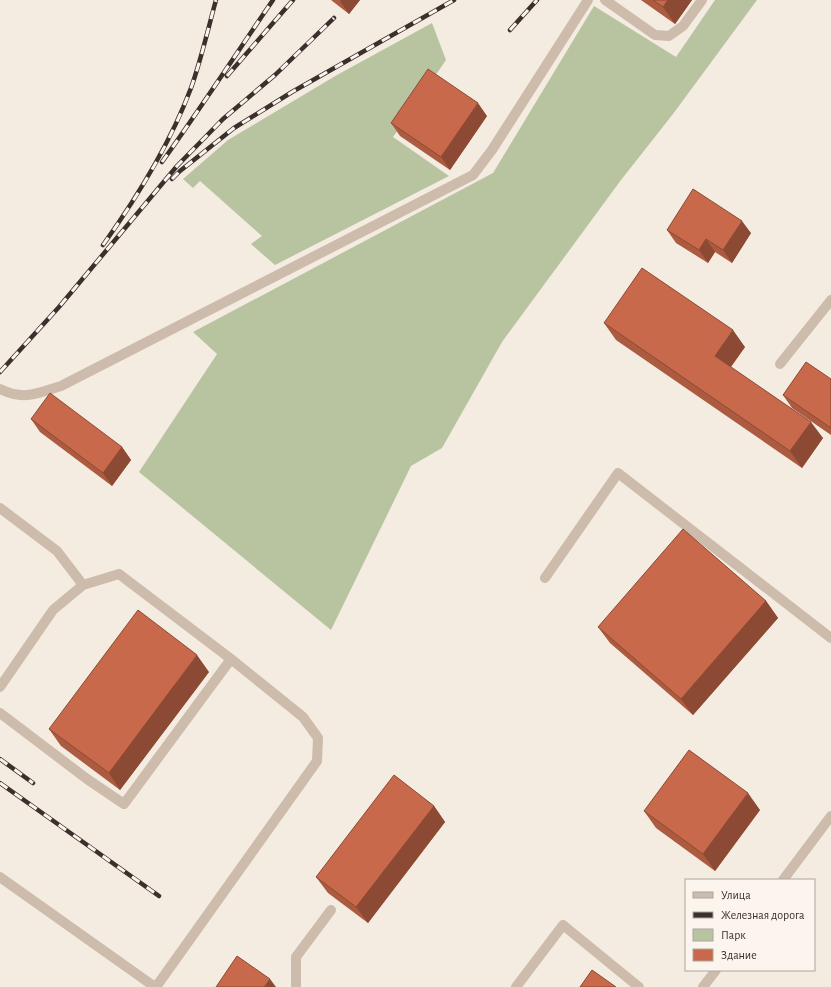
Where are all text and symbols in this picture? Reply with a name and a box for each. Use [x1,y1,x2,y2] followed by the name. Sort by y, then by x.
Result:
[685,879,815,971] legend
[721,889,751,901] text: Улица
[721,909,805,921] text: Железная дорога
[721,929,746,941] text: Парк
[721,949,757,961] text: Здание

